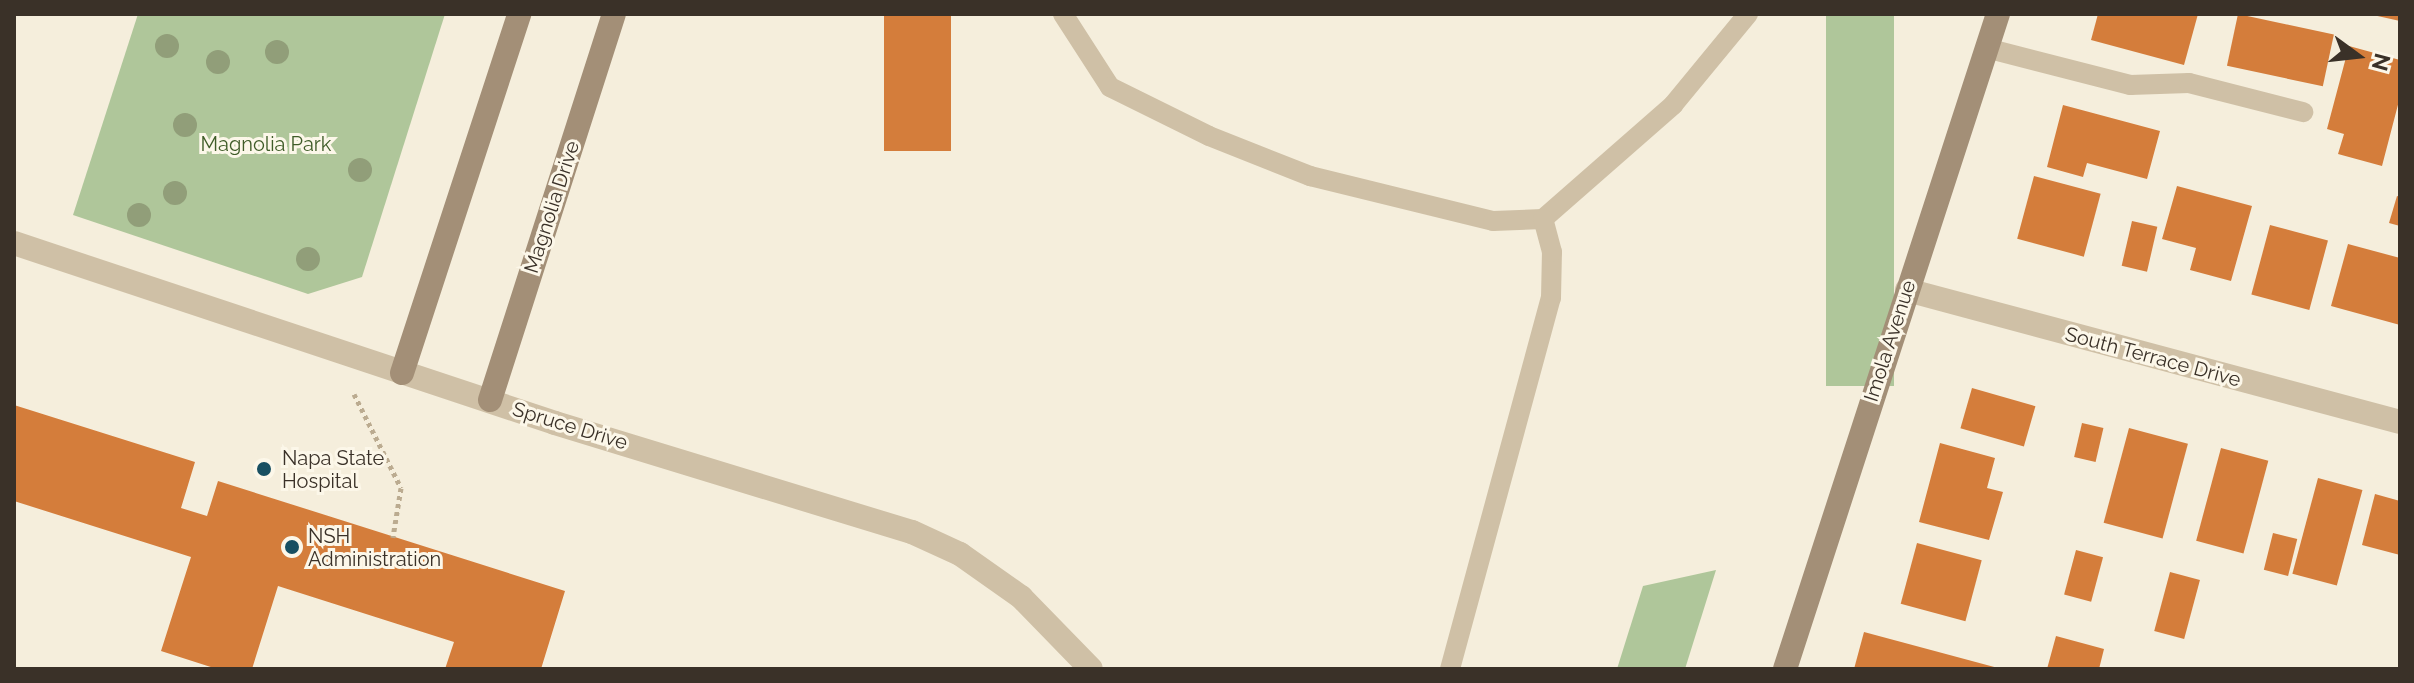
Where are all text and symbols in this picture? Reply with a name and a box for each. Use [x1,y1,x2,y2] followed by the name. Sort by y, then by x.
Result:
[2318,16,2398,96] north arrow
[2366,51,2396,74] text: N
[201,132,331,156] park label: Magnolia Park
[519,138,585,276] street label: Magnolia Drive
[1859,277,1921,405] street label: Imola Avenue
[2062,322,2244,392] street label: South Terrace Drive
[510,397,630,455] street label: Spruce Drive
[282,446,384,493] place label: Napa State Hospital
[253,458,275,480] marker: Napa State Hospital
[308,524,441,571] place label: NSH Administration
[283,538,301,556] marker: NSH Administration

